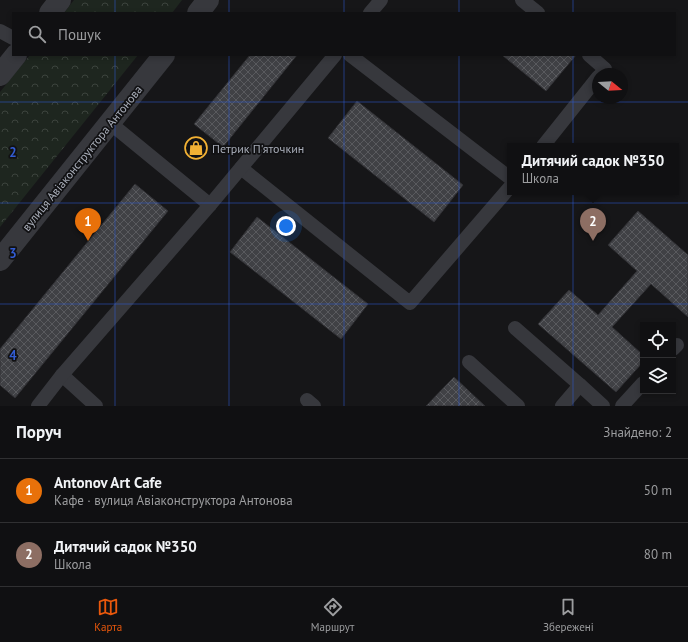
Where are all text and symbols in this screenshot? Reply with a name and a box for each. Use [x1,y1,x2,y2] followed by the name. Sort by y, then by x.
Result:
[12,12,676,56] search box
[26,23,48,45] icon: search
[58,25,101,44] text: Пошук
[592,68,628,104] north arrow
[19,82,145,234] street label: вулиця Авіаконструктора Антонова
[183,135,209,161] shop icon: Петрик П'яточкин
[212,141,304,156] place label: Петрик П'яточкин
[507,143,679,195] popup
[9,144,17,161] text: 2
[522,151,664,170] text: Дитячий садок №350
[522,170,559,187] text: Школа
[75,208,101,241] pin: 1
[580,208,606,241] pin: 2
[276,216,296,236] your location
[9,245,17,262] text: 3
[640,322,676,394] map controls
[640,322,676,358] button: locate
[9,347,17,364] text: 4
[640,358,676,394] button: layers
[16,421,62,443] text: Поруч
[603,424,672,441] text: Знайдено: 2
[54,473,162,492] text: Antonov Art Cafe
[25,482,33,499] text: 1
[644,482,672,499] text: 50 m
[54,492,293,509] text: Кафе · вулиця Авіаконструктора Антонова
[54,537,197,556] text: Дитячий садок №350
[25,546,33,563] text: 2
[644,546,672,563] text: 80 m
[54,556,91,573] text: Школа
[94,596,122,634] tab: Карта
[311,596,354,634] tab: Маршрут
[543,596,594,634] tab: Збережені

